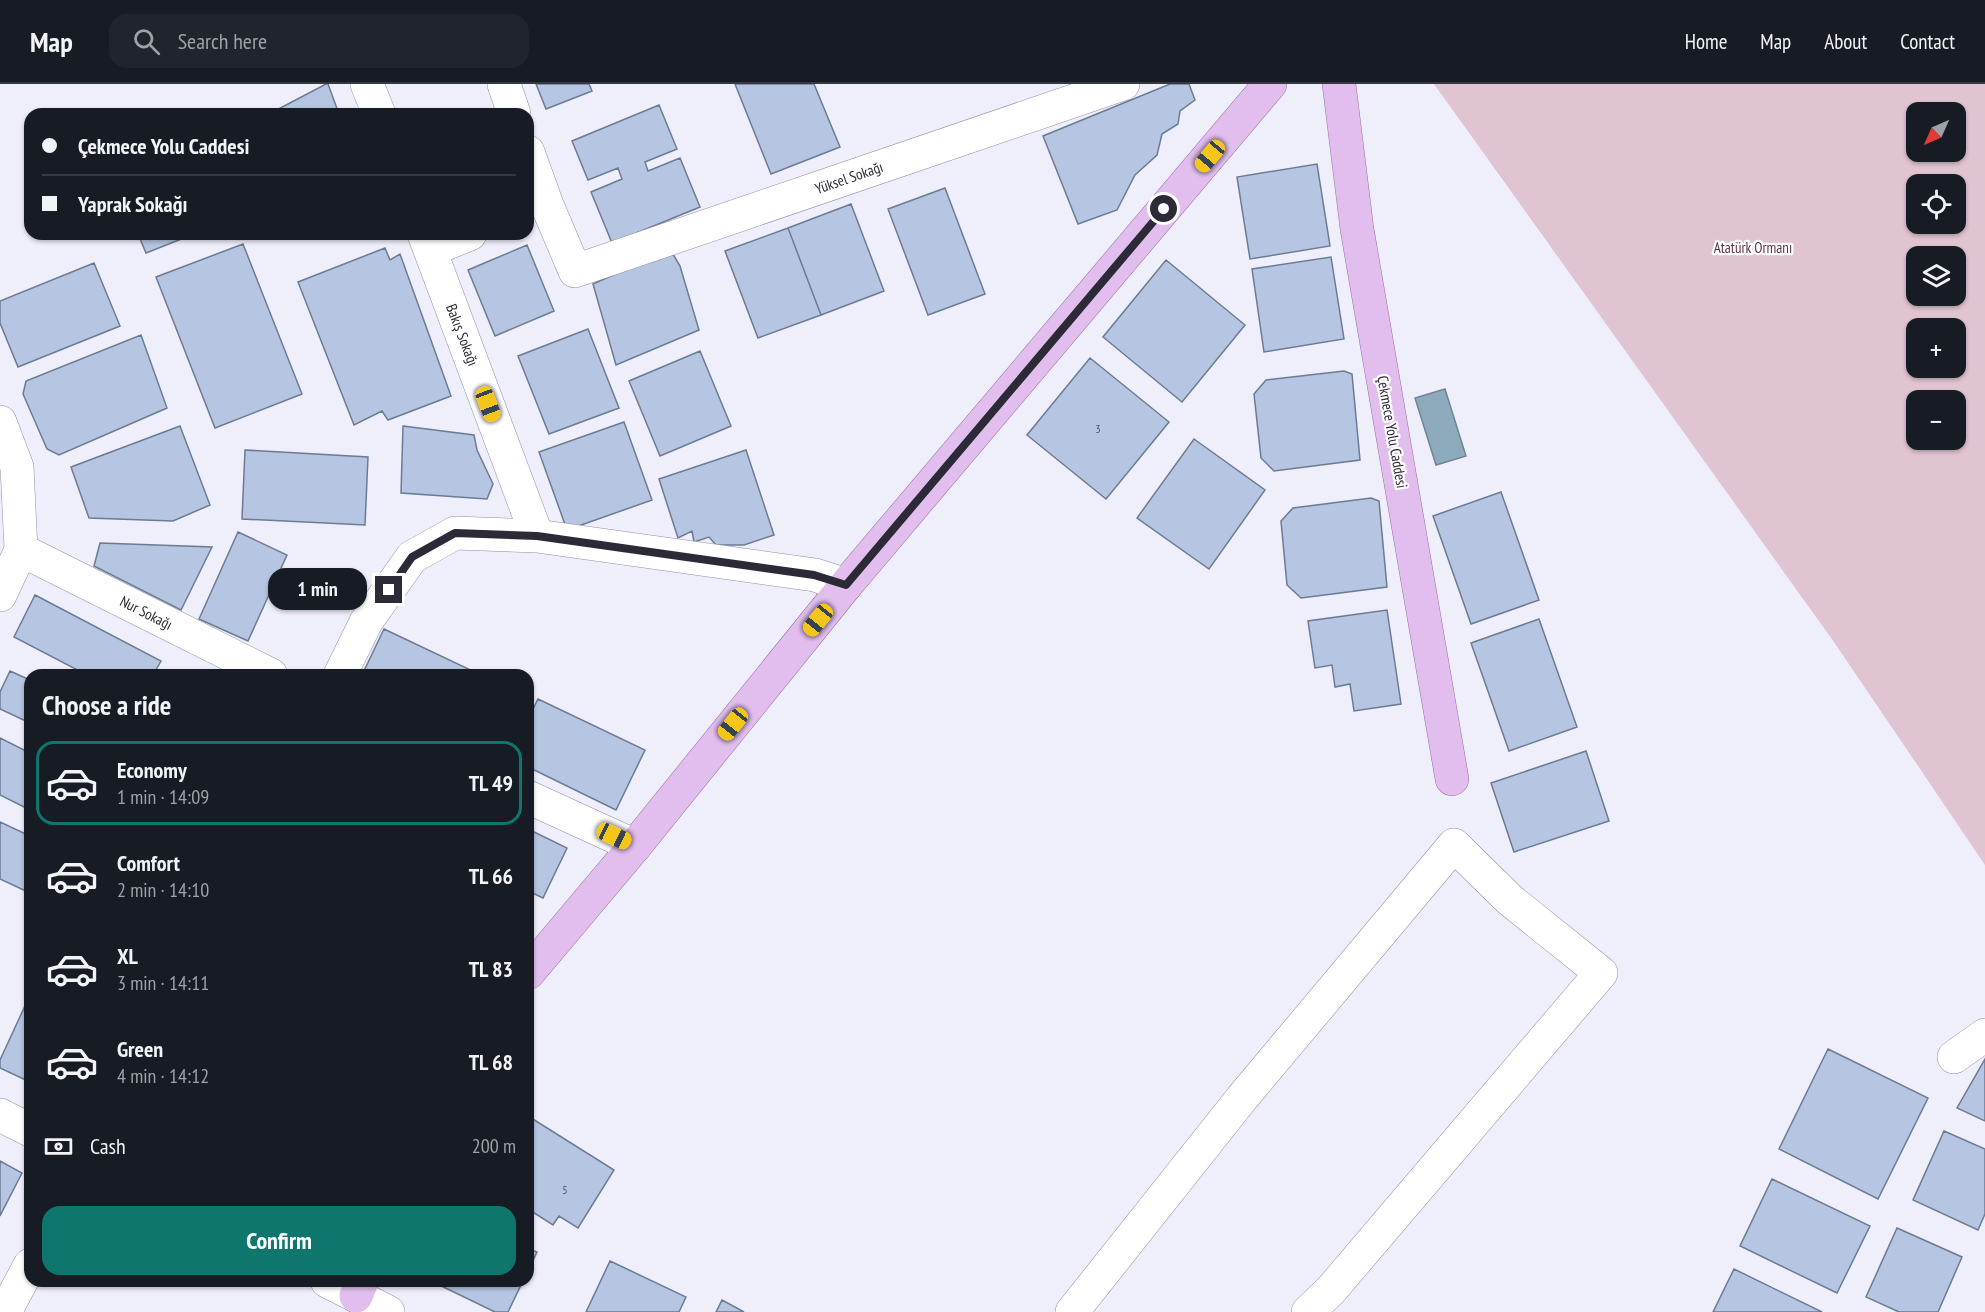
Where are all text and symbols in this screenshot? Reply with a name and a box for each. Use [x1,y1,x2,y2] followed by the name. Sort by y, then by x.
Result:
[109,14,529,68] search box
[30,23,73,60] text: Map
[130,25,163,58] icon: search
[178,27,267,55] text: Search here
[1685,28,1727,55] text: Home
[1760,28,1791,55] text: Map
[1824,28,1867,55] text: About
[1900,28,1955,55] text: Contact
[1906,102,1966,162] north arrow
[1906,102,1966,450] map controls
[78,132,249,160] text: Çekmece Yolu Caddesi
[1192,136,1228,176] car
[812,157,885,198] street label: Yüksel Sokağı
[1906,174,1966,234] button: locate
[78,190,187,218] text: Yaprak Sokağı
[1150,195,1177,222] route start
[1714,238,1792,257] park label: Atatürk Ormanı
[1906,246,1966,306] button: layers
[442,301,483,369] street label: Bakış Sokağı
[1906,318,1966,378] button: +
[1373,374,1412,490] street label: Çekmece Yolu Caddesi
[473,384,503,424] car
[1906,390,1966,450] button: −
[1095,421,1101,436] house number: 3
[269,569,368,611] callout: 1 min
[297,576,338,602] text: 1 min
[375,576,402,603] route end
[117,591,176,634] street label: Nur Sokağı
[800,600,836,640] car
[42,688,171,722] text: Choose a ride
[715,704,751,744] car
[45,756,99,810] icon: car
[117,756,187,784] text: Economy
[469,769,513,797] text: TL 49
[117,784,209,810] text: 1 min · 14:09
[594,820,634,852] car
[45,849,99,903] icon: car
[117,849,180,877] text: Comfort
[469,862,513,890] text: TL 66
[117,877,209,903] text: 2 min · 14:10
[45,942,99,996] icon: car
[117,942,138,970] text: XL
[469,955,513,983] text: TL 83
[117,970,209,996] text: 3 min · 14:11
[45,1035,99,1089] icon: car
[117,1035,163,1063] text: Green
[469,1048,513,1076] text: TL 68
[117,1063,209,1089] text: 4 min · 14:12
[42,1130,75,1163] icon: cash
[90,1132,126,1160] text: Cash
[472,1133,516,1159] text: 200 m
[562,1182,568,1197] house number: 5
[42,1206,516,1275] button: Confirm

